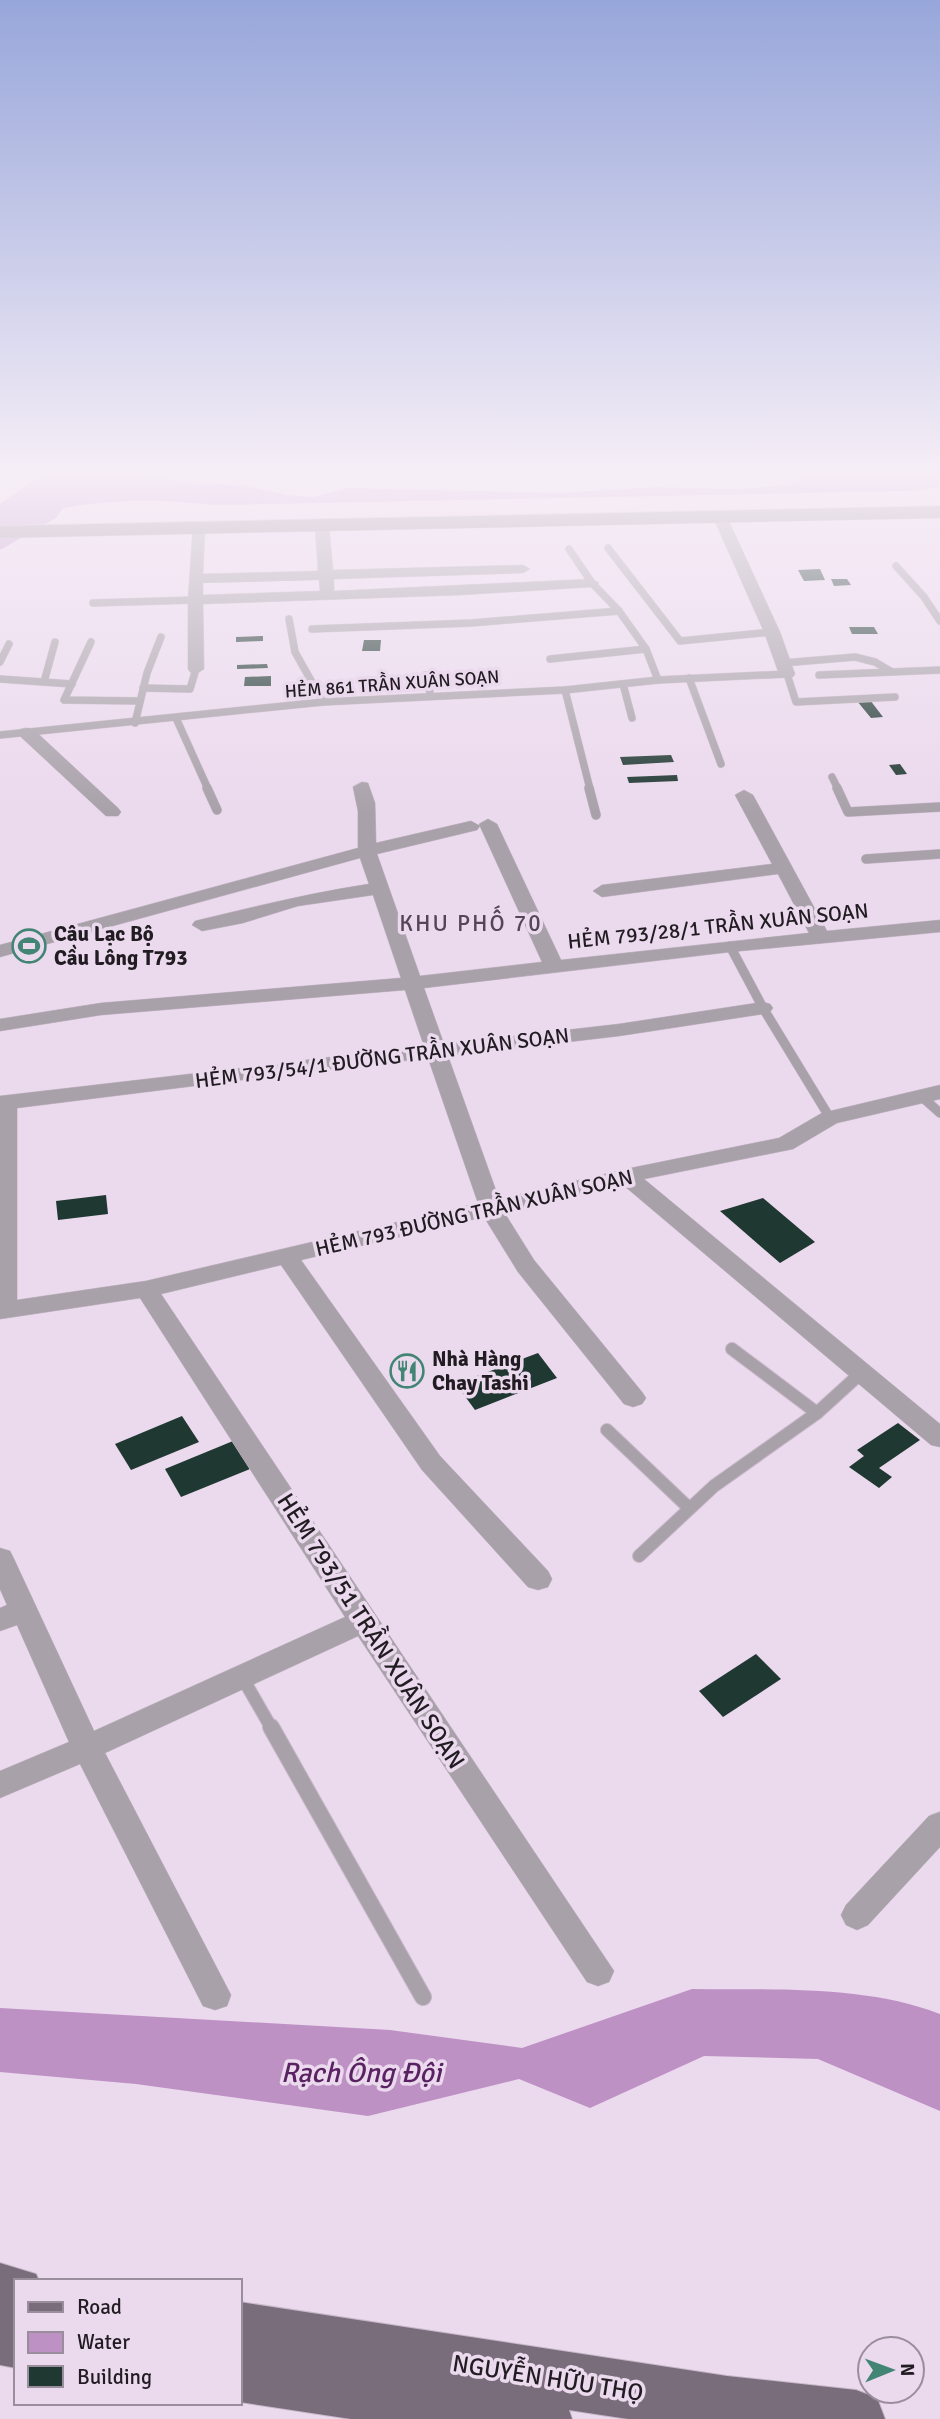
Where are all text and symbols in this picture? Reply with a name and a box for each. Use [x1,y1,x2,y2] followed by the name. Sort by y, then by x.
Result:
[284,663,500,702] street label: HẺM 861 TRẦN XUÂN SOẠN
[566,893,870,955] street label: HẺM 793/28/1 TRẦN XUÂN SOẠN
[399,905,543,938] district label: KHU PHỐ 70
[54,921,188,971] place label: Câu Lạc Bộ Cầu Lông T793
[10,927,48,965] sports icon: Câu Lạc Bộ Cầu Lông T793
[193,1018,571,1094] street label: HẺM 793/54/1 ĐƯỜNG TRẦN XUÂN SOẠN
[312,1160,635,1262] street label: HẺM 793 ĐƯỜNG TRẦN XUÂN SOẠN
[432,1346,529,1396] place label: Nhà Hàng Chay Tashi
[388,1352,426,1390] restaurant icon: Nhà Hàng Chay Tashi
[271,1486,474,1774] street label: HẺM 793/51 TRẦN XUÂN SOẠN
[281,2056,444,2090] water label: Rạch Ông Đội
[14,2279,242,2405] legend
[77,2294,122,2320] text: Road
[77,2329,130,2355] text: Water
[856,2335,926,2405] north arrow
[450,2346,646,2408] street label: NGUYỄN HỮU THỌ
[895,2363,919,2377] text: N
[77,2364,152,2390] text: Building

